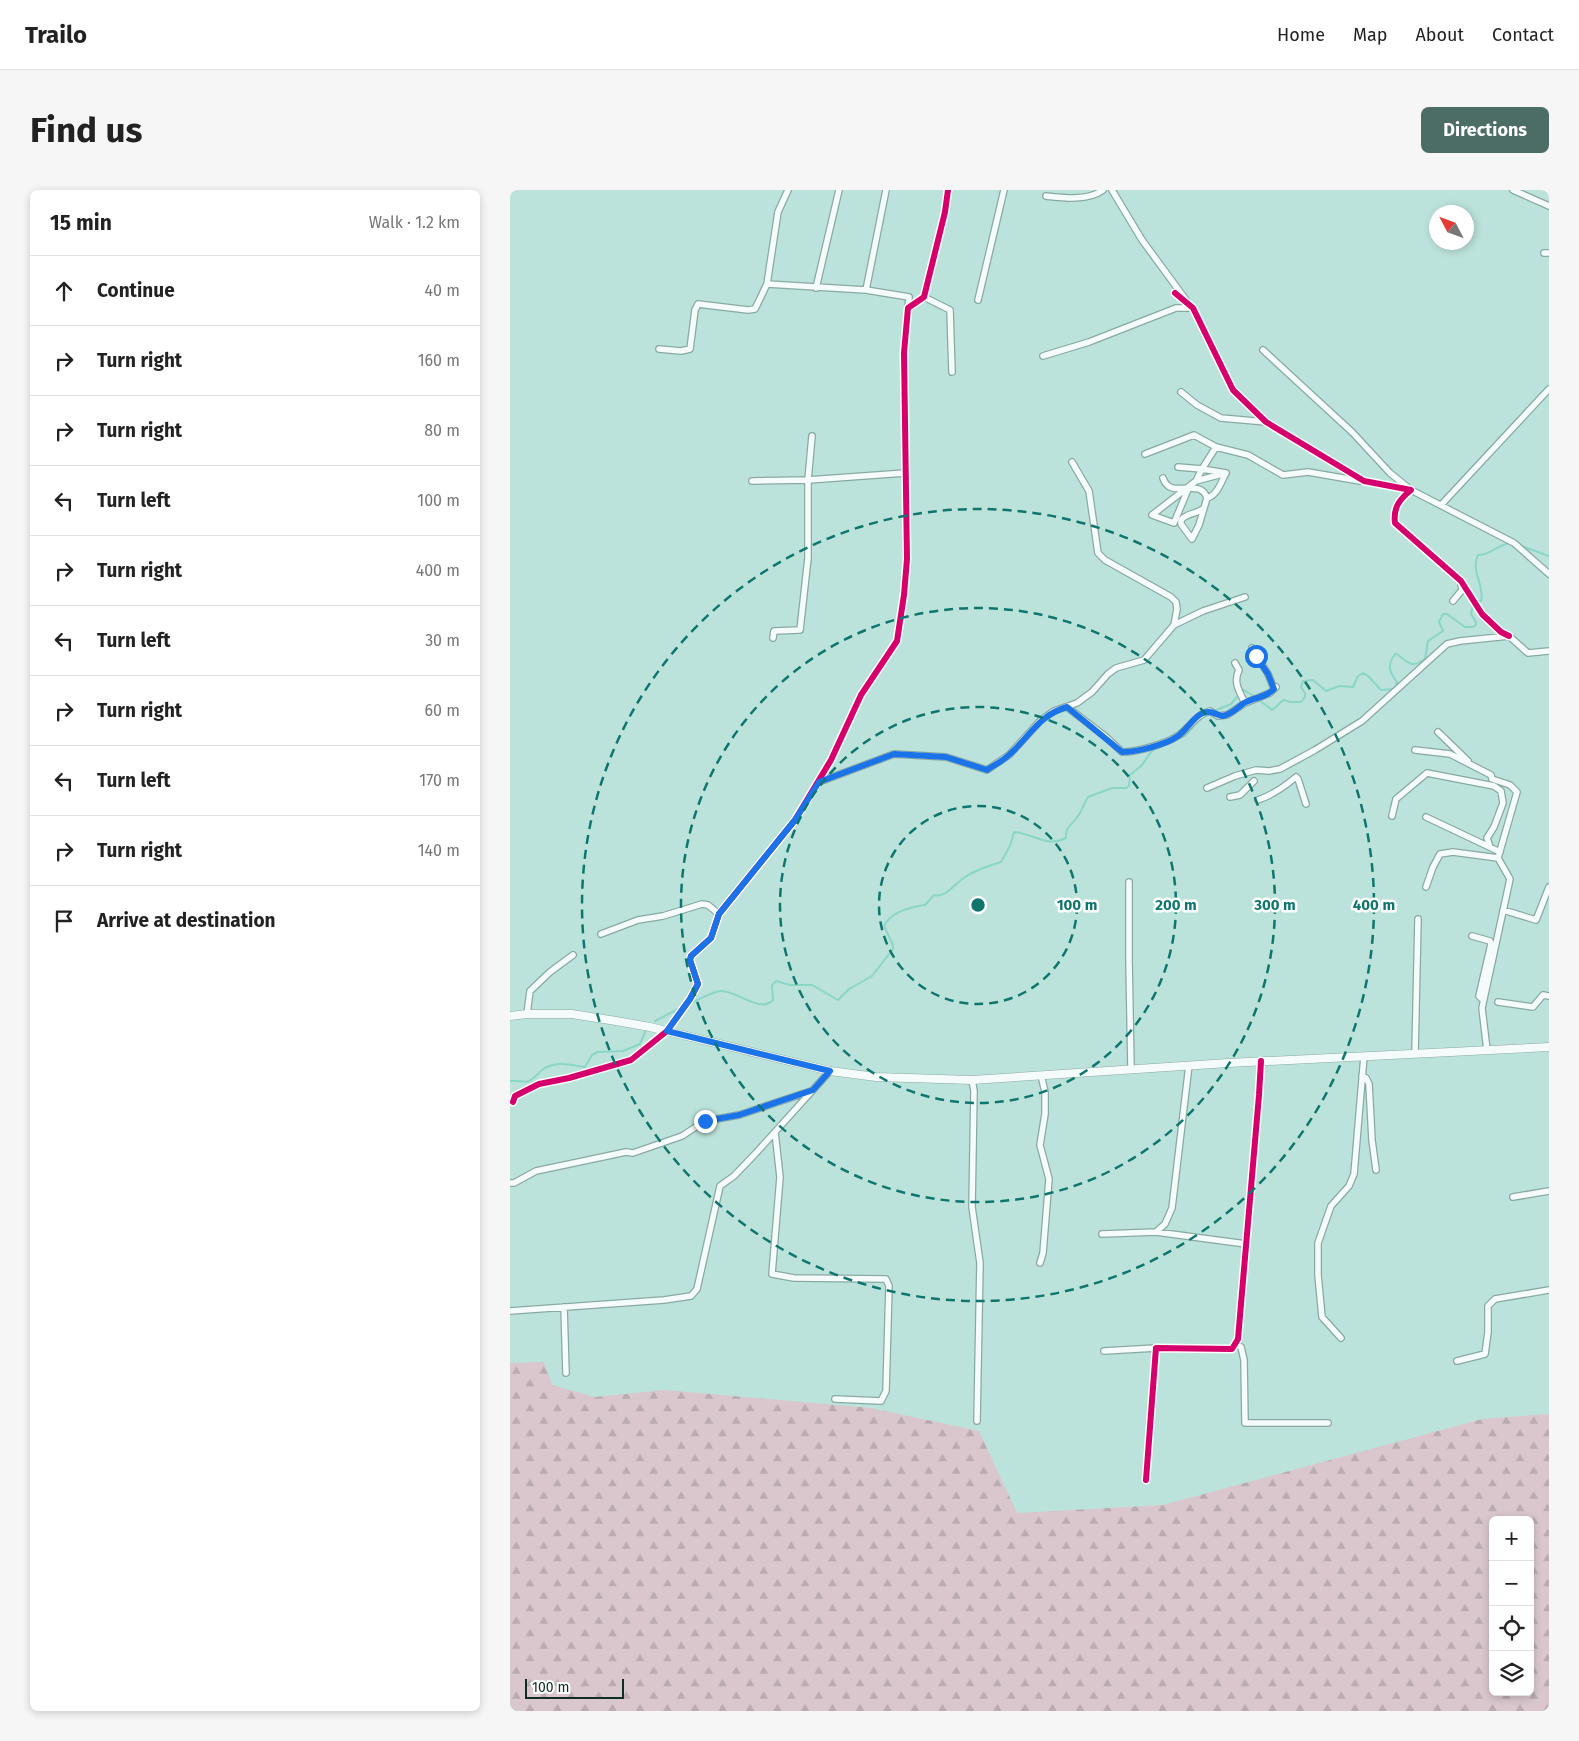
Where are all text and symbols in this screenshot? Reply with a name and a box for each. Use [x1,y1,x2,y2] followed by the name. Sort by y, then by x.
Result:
[25,21,87,49] text: Trailo
[1277,24,1325,46] text: Home
[1353,24,1387,46] text: Map
[1415,24,1464,46] text: About
[1492,24,1554,46] text: Contact
[1421,107,1549,153] button: Directions
[30,109,142,151] text: Find us
[1429,205,1474,250] north arrow
[50,210,112,236] text: 15 min
[369,213,460,232] text: Walk · 1.2 km
[50,277,78,305] icon: ahead
[97,279,175,302] text: Continue
[425,281,460,300] text: 40 m
[50,347,78,375] icon: right
[97,349,182,372] text: Turn right
[418,351,460,370] text: 160 m
[50,417,78,445] icon: right
[97,419,182,442] text: Turn right
[424,421,460,440] text: 80 m
[50,487,78,515] icon: left
[97,489,171,512] text: Turn left
[417,491,460,510] text: 100 m
[50,557,78,585] icon: right
[97,559,182,582] text: Turn right
[416,561,460,580] text: 400 m
[50,627,78,655] icon: left
[97,629,171,652] text: Turn left
[425,631,460,650] text: 30 m
[1245,645,1268,668] route start
[50,697,78,725] icon: right
[97,699,182,722] text: Turn right
[425,701,460,720] text: 60 m
[50,767,78,795] icon: left
[97,769,171,792] text: Turn left
[419,771,460,790] text: 170 m
[50,837,78,865] icon: right
[97,839,182,862] text: Turn right
[418,841,460,860] text: 140 m
[969,896,987,914] centre of rings
[1057,896,1097,914] text: 100 m
[1155,896,1197,914] text: 200 m
[1253,896,1296,914] text: 300 m
[1353,896,1395,914] text: 400 m
[50,907,78,935] icon: arrive
[97,909,276,932] text: Arrive at destination
[694,1110,717,1133] route end
[1489,1516,1534,1696] map controls
[1489,1516,1534,1561] button: +
[1489,1561,1534,1606] button: −
[1489,1606,1534,1651] button: locate
[1489,1651,1534,1696] button: layers
[525,1676,624,1699] scale bar
[532,1679,569,1696] text: 100 m

